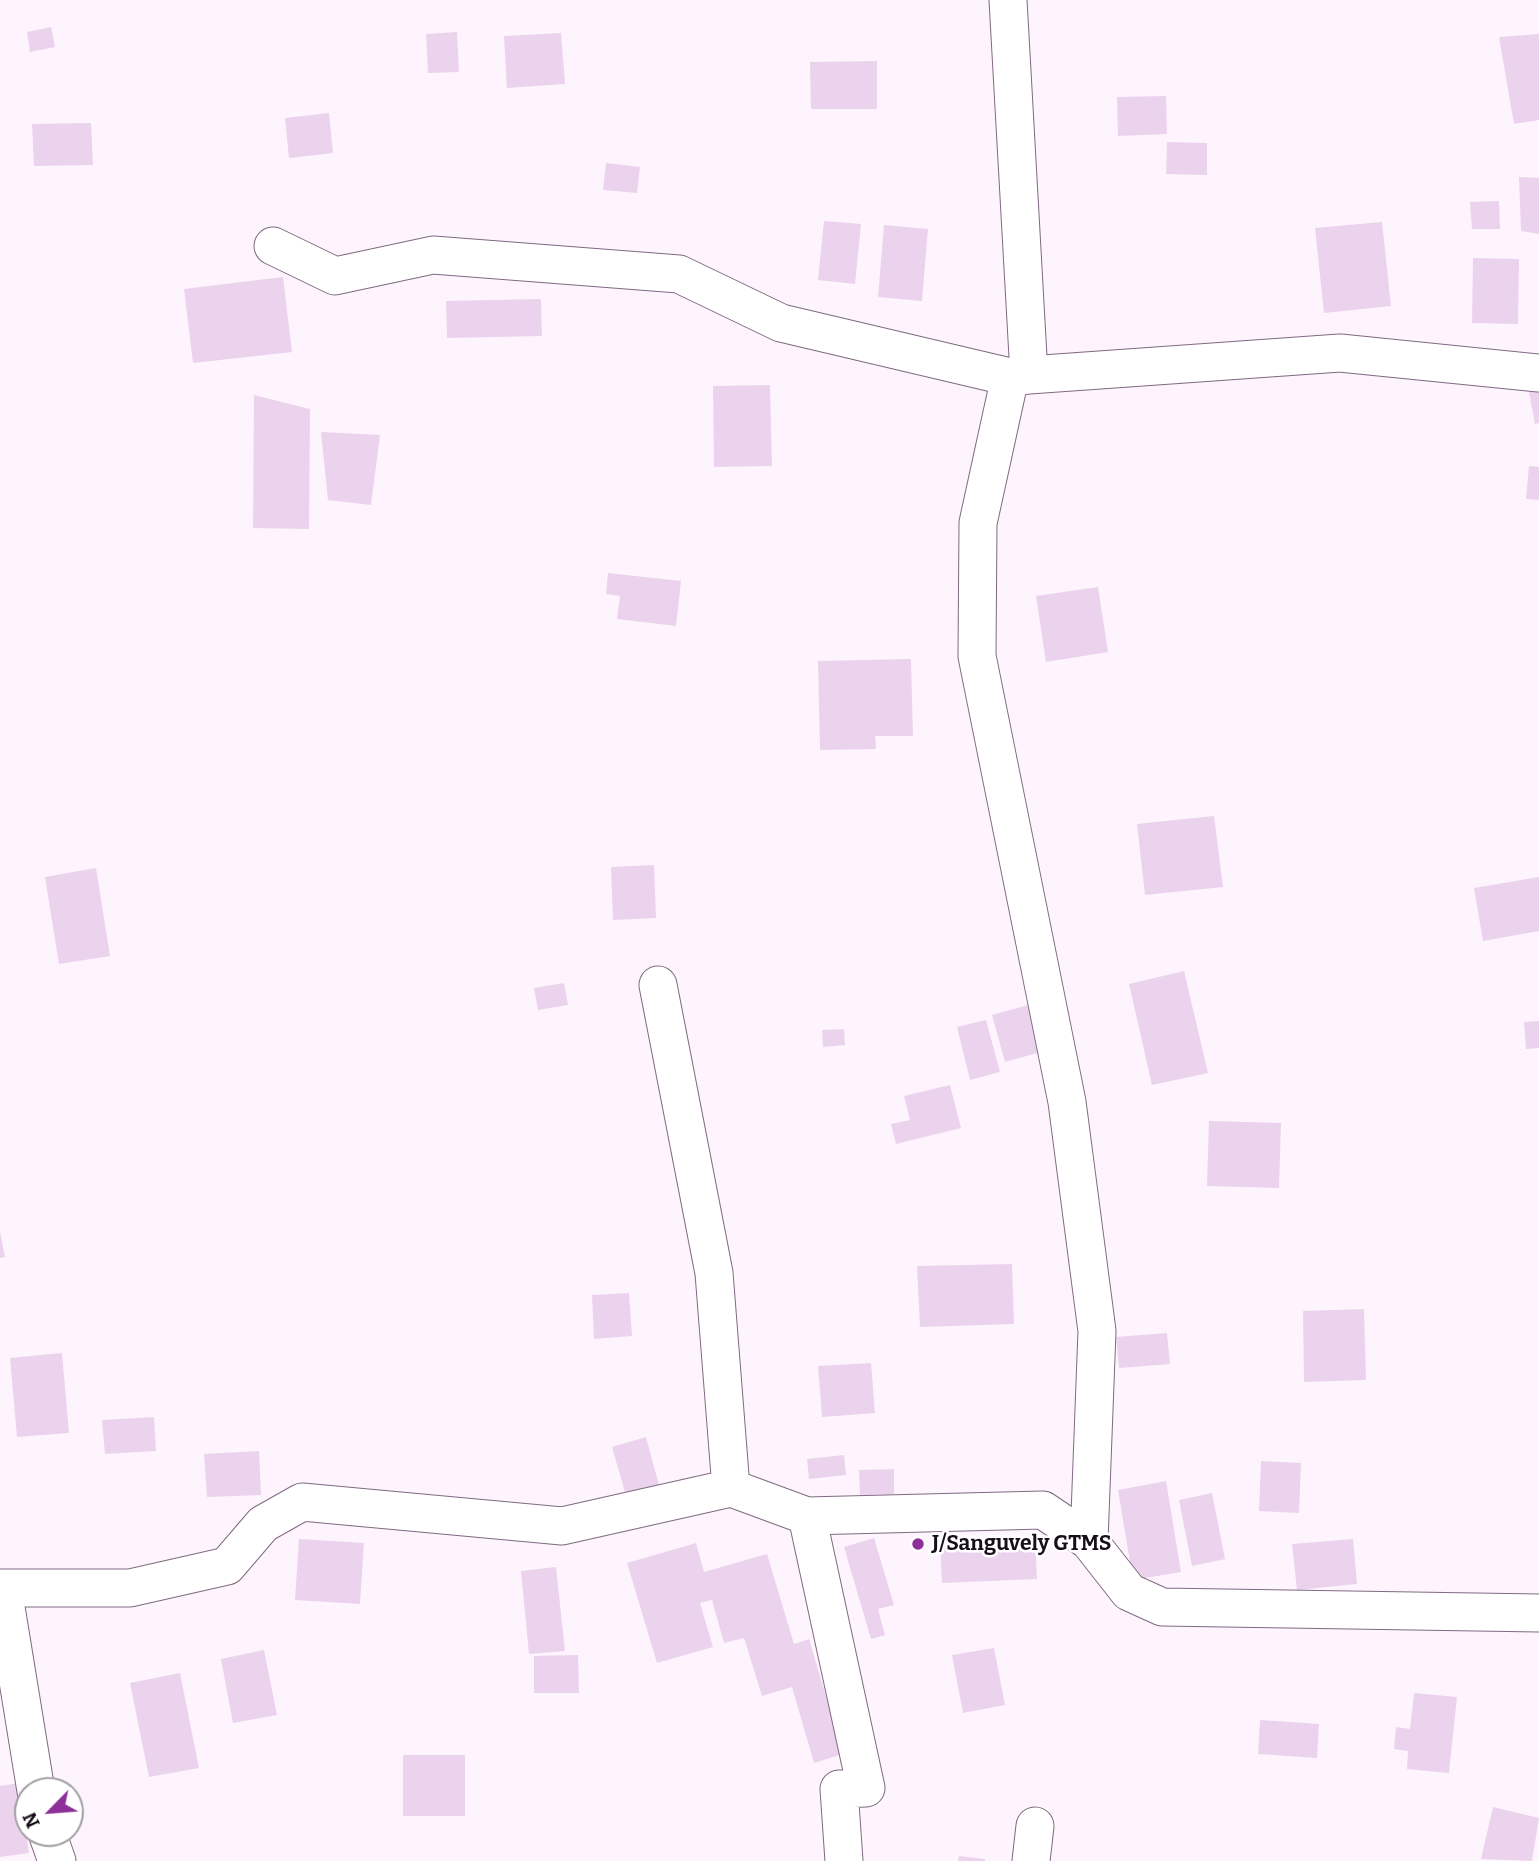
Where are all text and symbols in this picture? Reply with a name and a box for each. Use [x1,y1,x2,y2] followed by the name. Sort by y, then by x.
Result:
[932,1531,1111,1557] place label: J/Sanguvely GTMS
[910,1536,926,1552] marker: J/Sanguvely GTMS
[14,1777,84,1847] north arrow
[18,1809,45,1832] text: N

